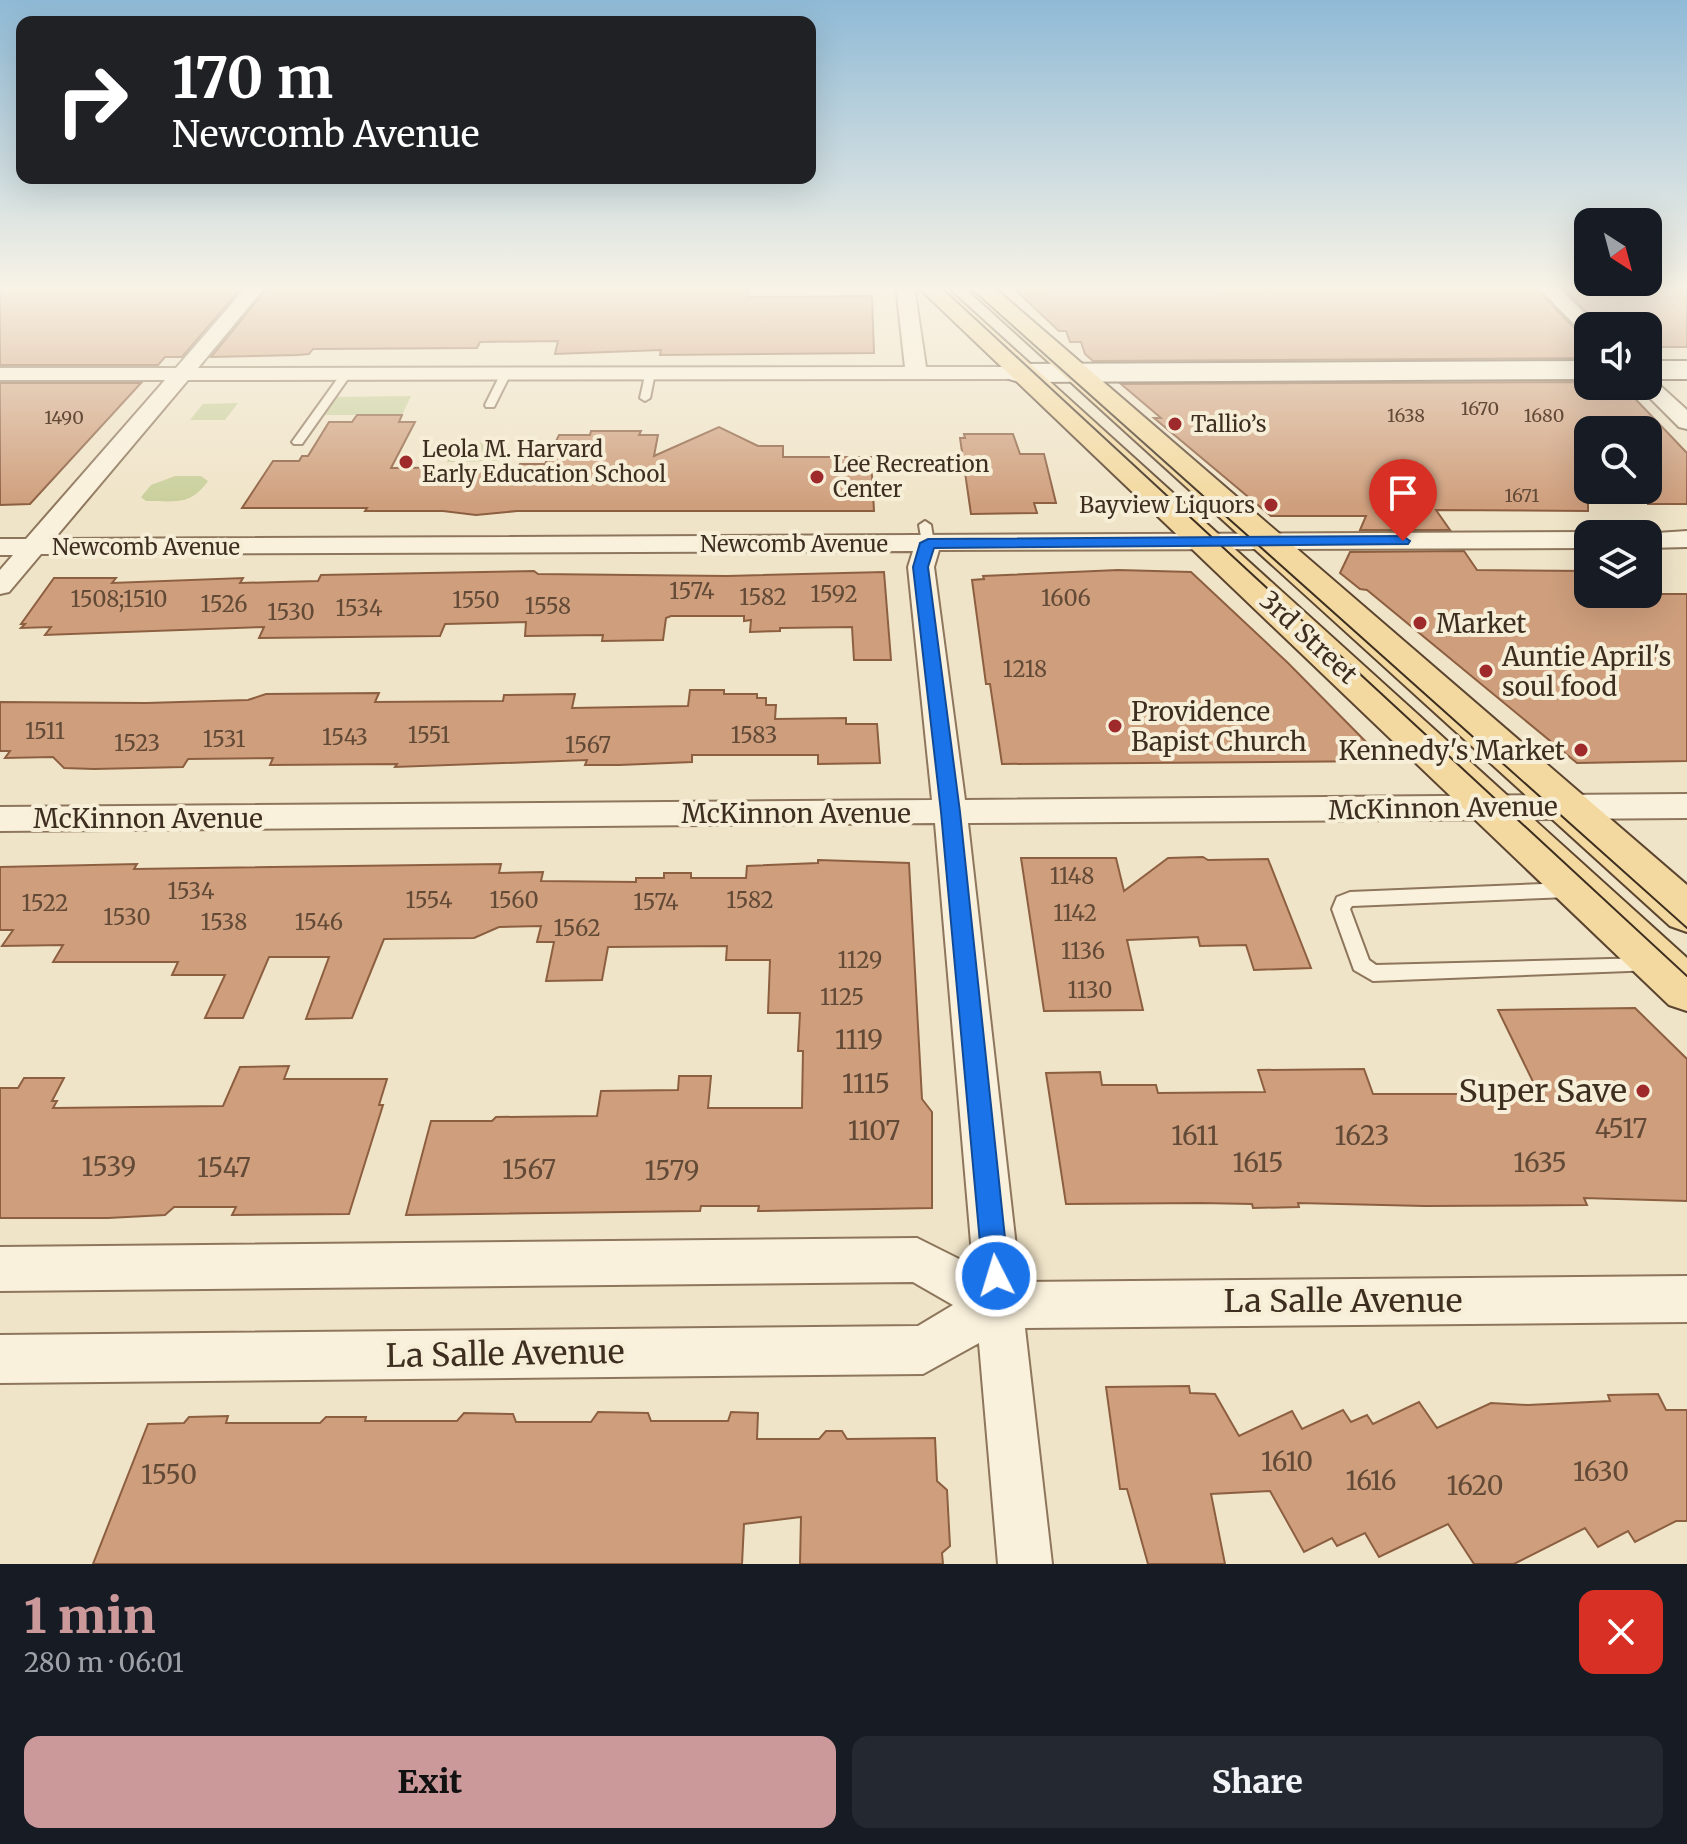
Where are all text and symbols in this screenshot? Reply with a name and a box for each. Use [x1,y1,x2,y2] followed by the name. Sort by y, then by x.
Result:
[172,43,333,113] text: 170 m
[40,48,144,152] icon: right
[172,112,480,157] text: Newcomb Avenue
[1574,208,1662,296] north arrow
[1574,208,1662,608] map controls
[1574,312,1662,400] button: sound
[1461,397,1499,420] house number: 1670
[1387,404,1425,427] house number: 1638
[1524,404,1564,427] house number: 1680
[44,406,84,429] house number: 1490
[1191,410,1267,438] place label: Tallio’s
[1166,415,1184,433] marker: Tallio’s
[1574,416,1662,504] button: search
[422,435,666,488] place label: Leola M. Harvard Early Education School
[833,450,990,503] place label: Lee Recreation Center
[397,453,415,471] marker: Leola M. Harvard Early Education School
[1369,459,1437,541] pin
[808,468,826,486] marker: Lee Recreation Center
[1381,471,1425,515] icon: arrive
[1505,484,1539,507] house number: 1671
[1079,491,1255,519] place label: Bayview Liquors
[1262,496,1280,514] marker: Bayview Liquors
[1574,520,1662,608] button: layers
[700,530,888,558] street label: Newcomb Avenue
[52,533,240,561] street label: Newcomb Avenue
[669,577,715,605] house number: 1574
[810,580,858,608] house number: 1592
[739,583,787,611] house number: 1582
[1041,584,1091,612] house number: 1606
[1253,584,1365,690] street label: 3rd Street
[71,585,168,613] house number: 1508;1510
[452,586,500,614] house number: 1550
[200,590,248,618] house number: 1526
[525,592,571,620] house number: 1558
[336,594,383,622] house number: 1534
[267,598,315,626] house number: 1530
[1436,607,1526,640] place label: Market
[1411,614,1429,632] marker: Market
[1501,640,1671,703] place label: Auntie April's soul food
[1003,655,1047,683] house number: 1218
[1477,662,1495,680] marker: Auntie April's soul food
[1131,695,1307,758] place label: Providence Bapist Church
[25,717,65,745] house number: 1511
[1106,717,1124,735] marker: Providence Bapist Church
[408,721,450,749] house number: 1551
[731,721,777,749] house number: 1583
[322,723,368,751] house number: 1543
[203,725,245,753] house number: 1531
[114,729,160,757] house number: 1523
[565,731,611,759] house number: 1567
[1339,734,1565,767] place label: Kennedy's Market
[1572,741,1590,759] marker: Kennedy's Market
[1328,789,1558,827] street label: McKinnon Avenue
[681,797,911,830] street label: McKinnon Avenue
[33,802,263,835] street label: McKinnon Avenue
[1050,862,1094,890] house number: 1148
[168,877,215,905] house number: 1534
[406,886,453,914] house number: 1554
[489,886,539,914] house number: 1560
[726,886,774,914] house number: 1582
[633,888,679,916] house number: 1574
[22,889,68,917] house number: 1522
[1053,899,1097,927] house number: 1142
[103,903,151,931] house number: 1530
[201,908,247,936] house number: 1538
[295,908,343,936] house number: 1546
[553,914,601,942] house number: 1562
[1061,937,1105,965] house number: 1136
[838,946,882,974] house number: 1129
[1067,976,1113,1004] house number: 1130
[820,983,864,1011] house number: 1125
[835,1023,883,1056] house number: 1119
[842,1067,890,1100] house number: 1115
[1459,1071,1627,1111] place label: Super Save
[1634,1082,1652,1100] marker: Super Save
[1595,1112,1648,1145] house number: 4517
[848,1114,900,1147] house number: 1107
[1171,1119,1219,1152] house number: 1611
[1335,1119,1389,1152] house number: 1623
[1233,1146,1283,1179] house number: 1615
[1513,1146,1567,1179] house number: 1635
[82,1150,136,1183] house number: 1539
[197,1151,251,1184] house number: 1547
[502,1153,556,1186] house number: 1567
[644,1154,700,1187] house number: 1579
[954,1234,1038,1318] position arrow
[1224,1281,1462,1321] street label: La Salle Avenue
[385,1332,625,1376] street label: La Salle Avenue
[1261,1445,1313,1478] house number: 1610
[1573,1455,1629,1488] house number: 1630
[141,1458,197,1491] house number: 1550
[1345,1464,1397,1497] house number: 1616
[1446,1469,1504,1502] house number: 1620
[24,1586,156,1646] text: 1 min
[1579,1590,1663,1674] button: close
[24,1646,184,1679] text: 280 m · 06:01
[24,1736,836,1828] button: Exit
[852,1736,1663,1828] button: Share

